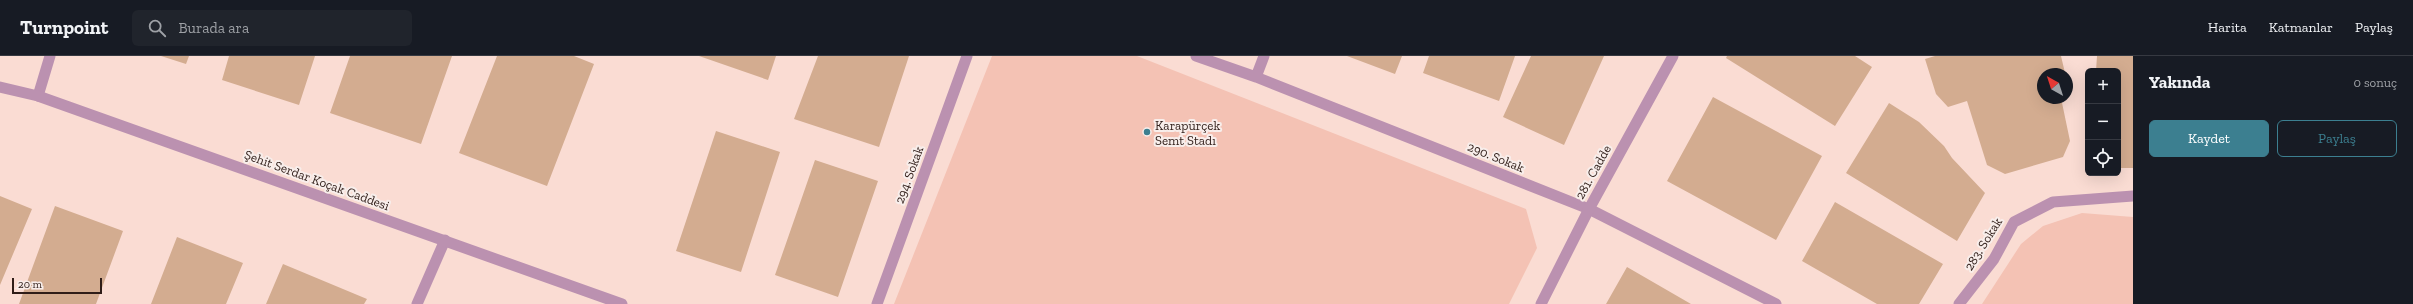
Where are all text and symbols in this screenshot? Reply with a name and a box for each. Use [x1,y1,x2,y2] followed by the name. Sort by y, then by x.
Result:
[132,10,412,46] search box
[20,16,108,39] text: Turnpoint
[146,17,168,39] icon: search
[178,19,249,37] text: Burada ara
[2208,19,2247,36] text: Harita
[2269,19,2333,36] text: Katmanlar
[2355,19,2393,36] text: Paylaş
[2037,68,2073,104] north arrow
[2085,68,2121,176] map controls
[2085,68,2121,104] button: +
[2149,72,2210,92] text: Yakında
[2353,75,2397,90] text: 0 sonuç
[2085,104,2121,140] button: −
[1155,118,1220,148] place label: Karapürçek Semt Stadı
[2149,120,2269,157] button: Kaydet
[2277,120,2397,157] button: Paylaş
[1142,127,1152,137] marker: Karapürçek Semt Stadı
[1465,139,1527,175] street label: 290. Sokak
[2085,140,2121,176] button: locate
[1572,142,1614,202] street label: 281. Cadde
[892,144,926,206] street label: 294. Sokak
[243,147,392,213] street label: Şehit Serdar Koçak Caddesi
[1961,215,2005,273] street label: 283. Sokak
[12,276,102,295] scale bar
[18,278,42,291] text: 20 m

